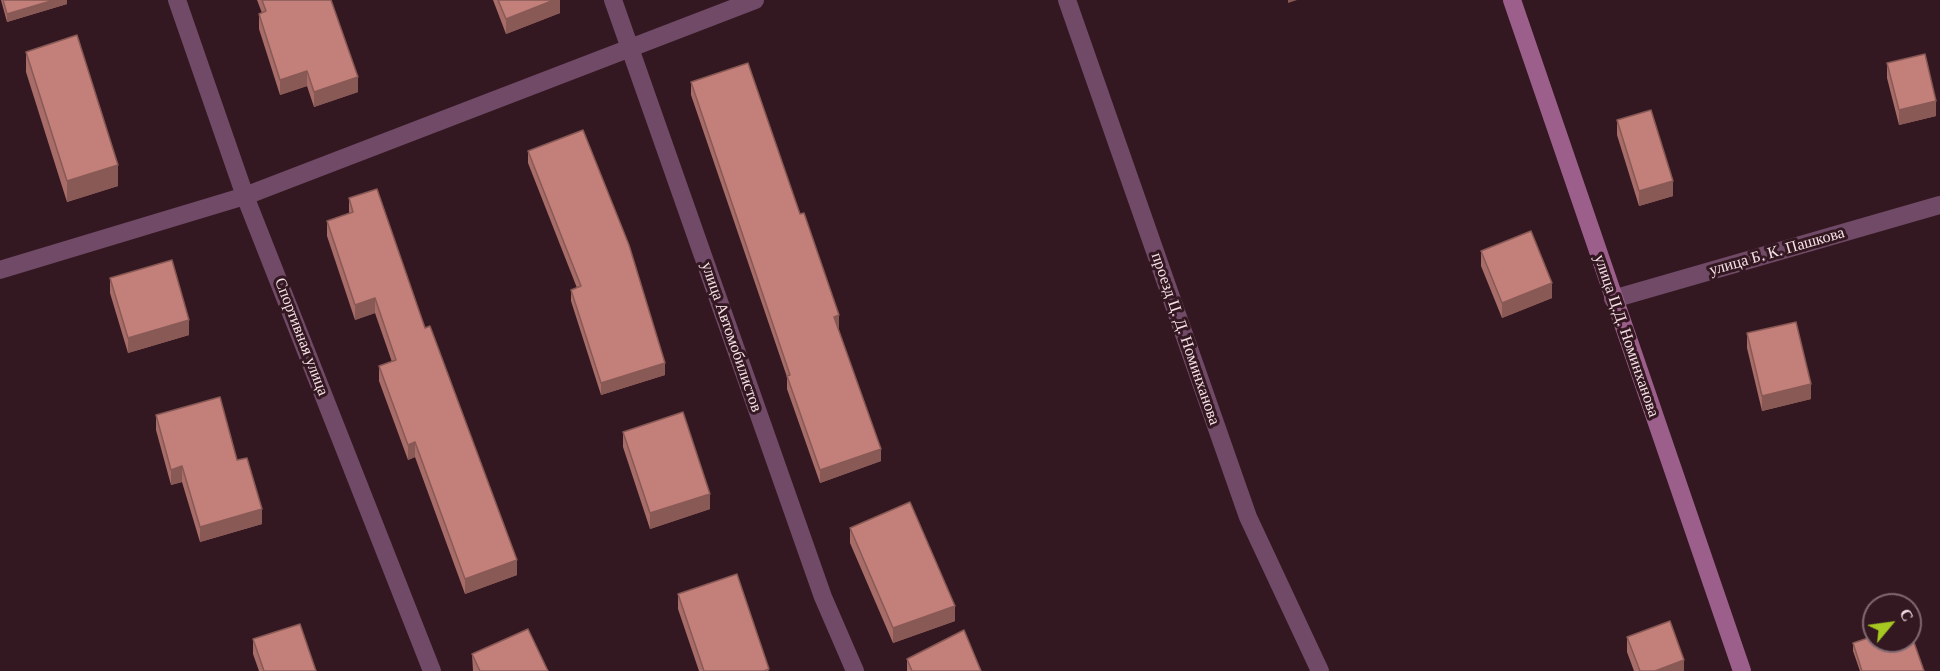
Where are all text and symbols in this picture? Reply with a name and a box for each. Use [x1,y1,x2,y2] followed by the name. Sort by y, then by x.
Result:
[1707,224,1847,280] street label: улица Б. К. Пашкова
[1146,250,1224,428] street label: проезд Ц. Д. Номинханова
[1589,252,1663,420] street label: улица Ц.Д. Номинханова
[696,259,766,415] street label: улица Автомобилистов
[270,275,332,399] street label: Спортивная улица
[1862,593,1922,653] north arrow
[1896,606,1917,624] text: С

